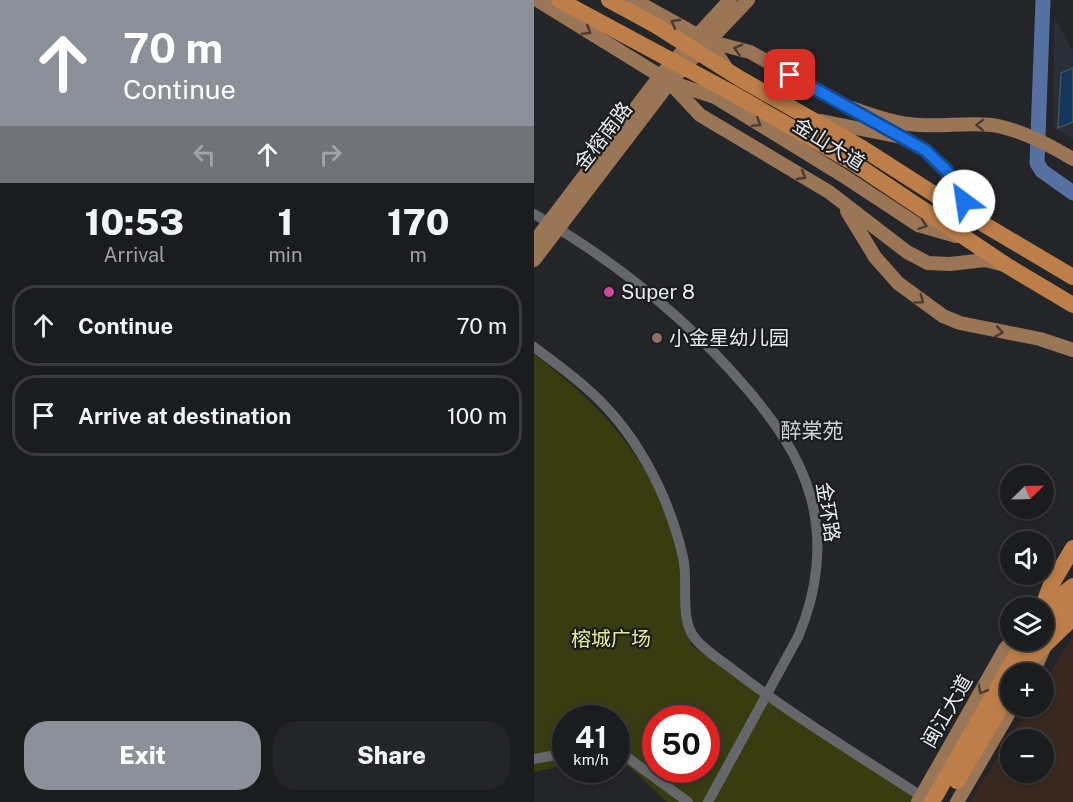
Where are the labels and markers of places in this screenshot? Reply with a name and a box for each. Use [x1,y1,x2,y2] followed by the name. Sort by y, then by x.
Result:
[764,49,815,100] pin
[621,280,695,304] place label: Super 8
[602,285,616,299] marker: Super 8
[669,326,789,350] place label: 小金星幼儿园
[650,331,664,345] marker: 小金星幼儿园

